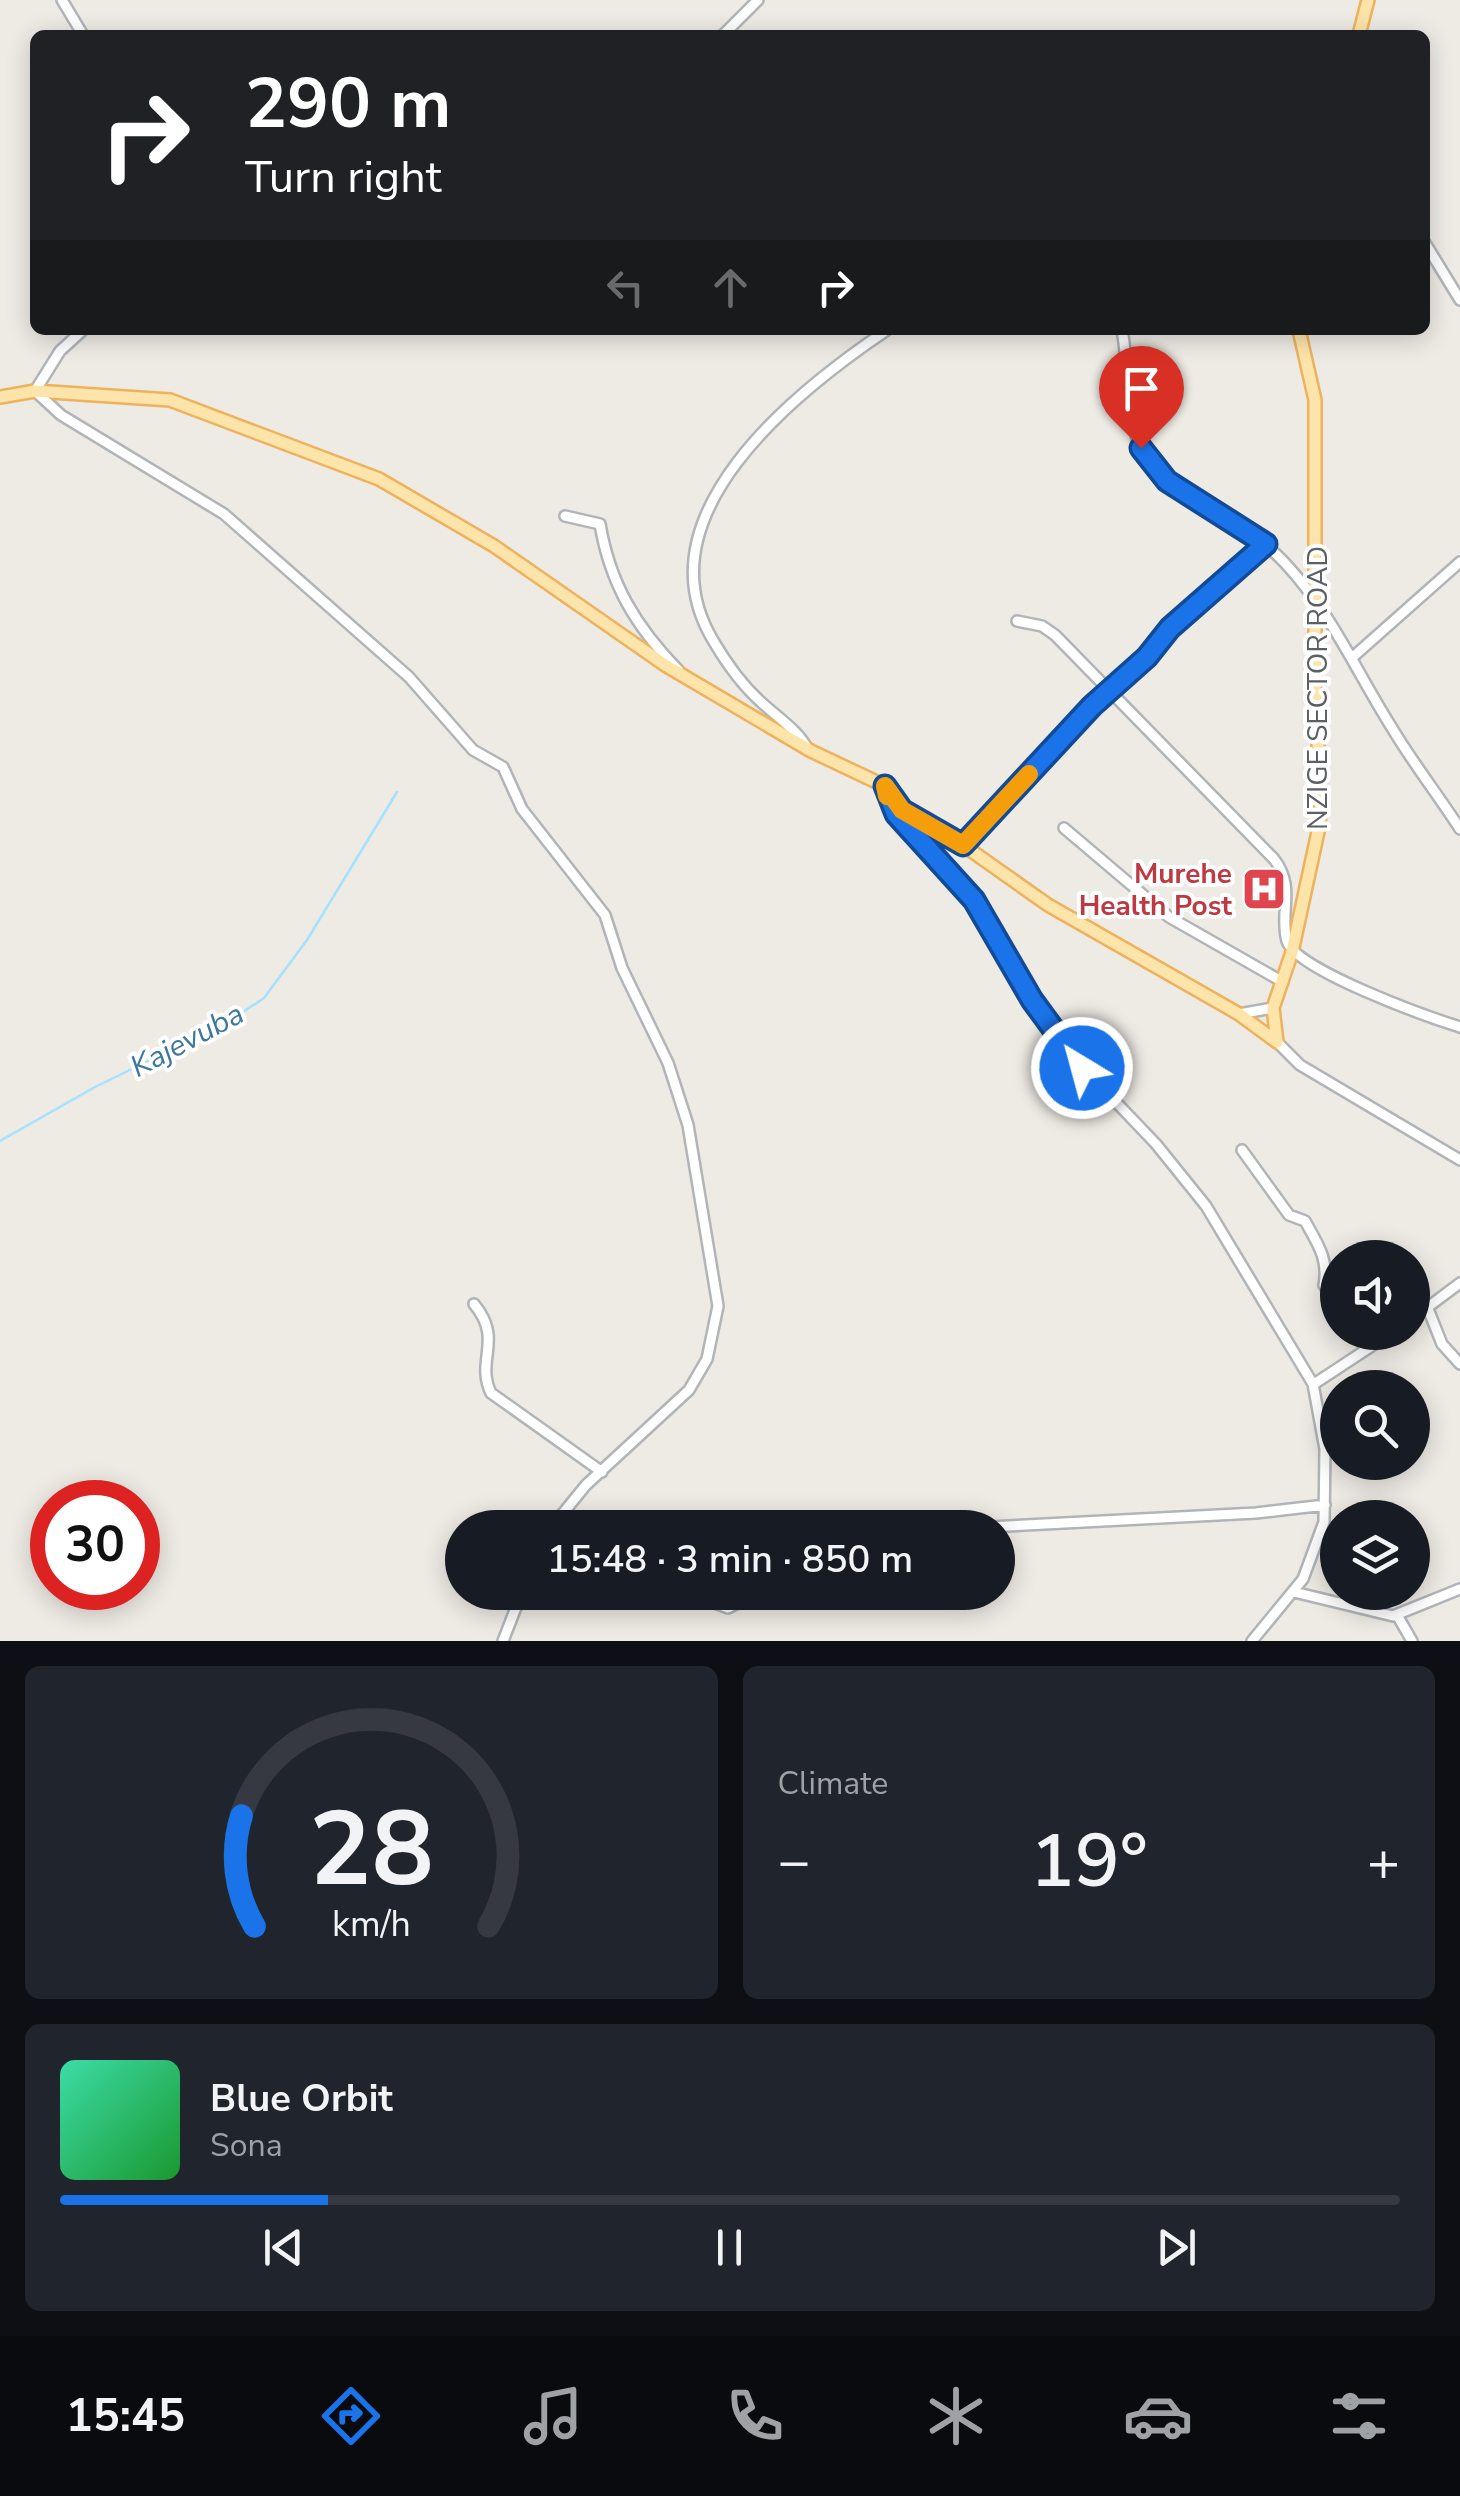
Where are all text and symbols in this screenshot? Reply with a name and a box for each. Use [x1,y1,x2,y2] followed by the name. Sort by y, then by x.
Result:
[245,56,451,152] text: 290 m
[80,70,210,200] icon: right
[245,147,442,208] text: Turn right
[598,260,653,315] icon: left
[703,260,758,315] icon: ahead
[808,260,863,315] icon: right
[1099,346,1184,449] pin
[1114,361,1169,416] icon: arrive
[1299,546,1337,830] street label: NZIGE SECTOR ROAD
[1079,855,1232,925] place label: Murehe Health Post
[1241,866,1287,912] hospital icon: Murehe Health Post
[123,993,251,1087] water label: Kajevuba
[1030,1016,1134,1120] position arrow
[1320,1240,1430,1610] map controls
[1320,1240,1430,1350] button: sound
[1320,1370,1430,1480] button: search
[30,1480,160,1610] speed limit sign: 30
[1320,1500,1430,1610] button: layers
[547,1534,913,1585] text: 15:48 · 3 min · 850 m
[778,1762,888,1805] text: Climate
[309,1779,434,1921] text: 28
[1030,1810,1148,1912] text: 19°
[778,1824,811,1899] text: −
[1367,1824,1400,1899] text: +
[332,1900,411,1949] text: km/h
[210,2073,393,2124] text: Blue Orbit
[210,2124,283,2167] text: Sona
[256,2220,311,2275] icon: previous
[702,2220,757,2275] icon: pause
[1149,2220,1204,2275] icon: next
[316,2381,386,2451] icon: directions
[518,2381,588,2451] icon: music
[720,2381,790,2451] icon: phone
[921,2381,991,2451] icon: climate
[1123,2381,1193,2451] icon: car
[1324,2381,1394,2451] icon: filters
[66,2386,185,2447] text: 15:45

